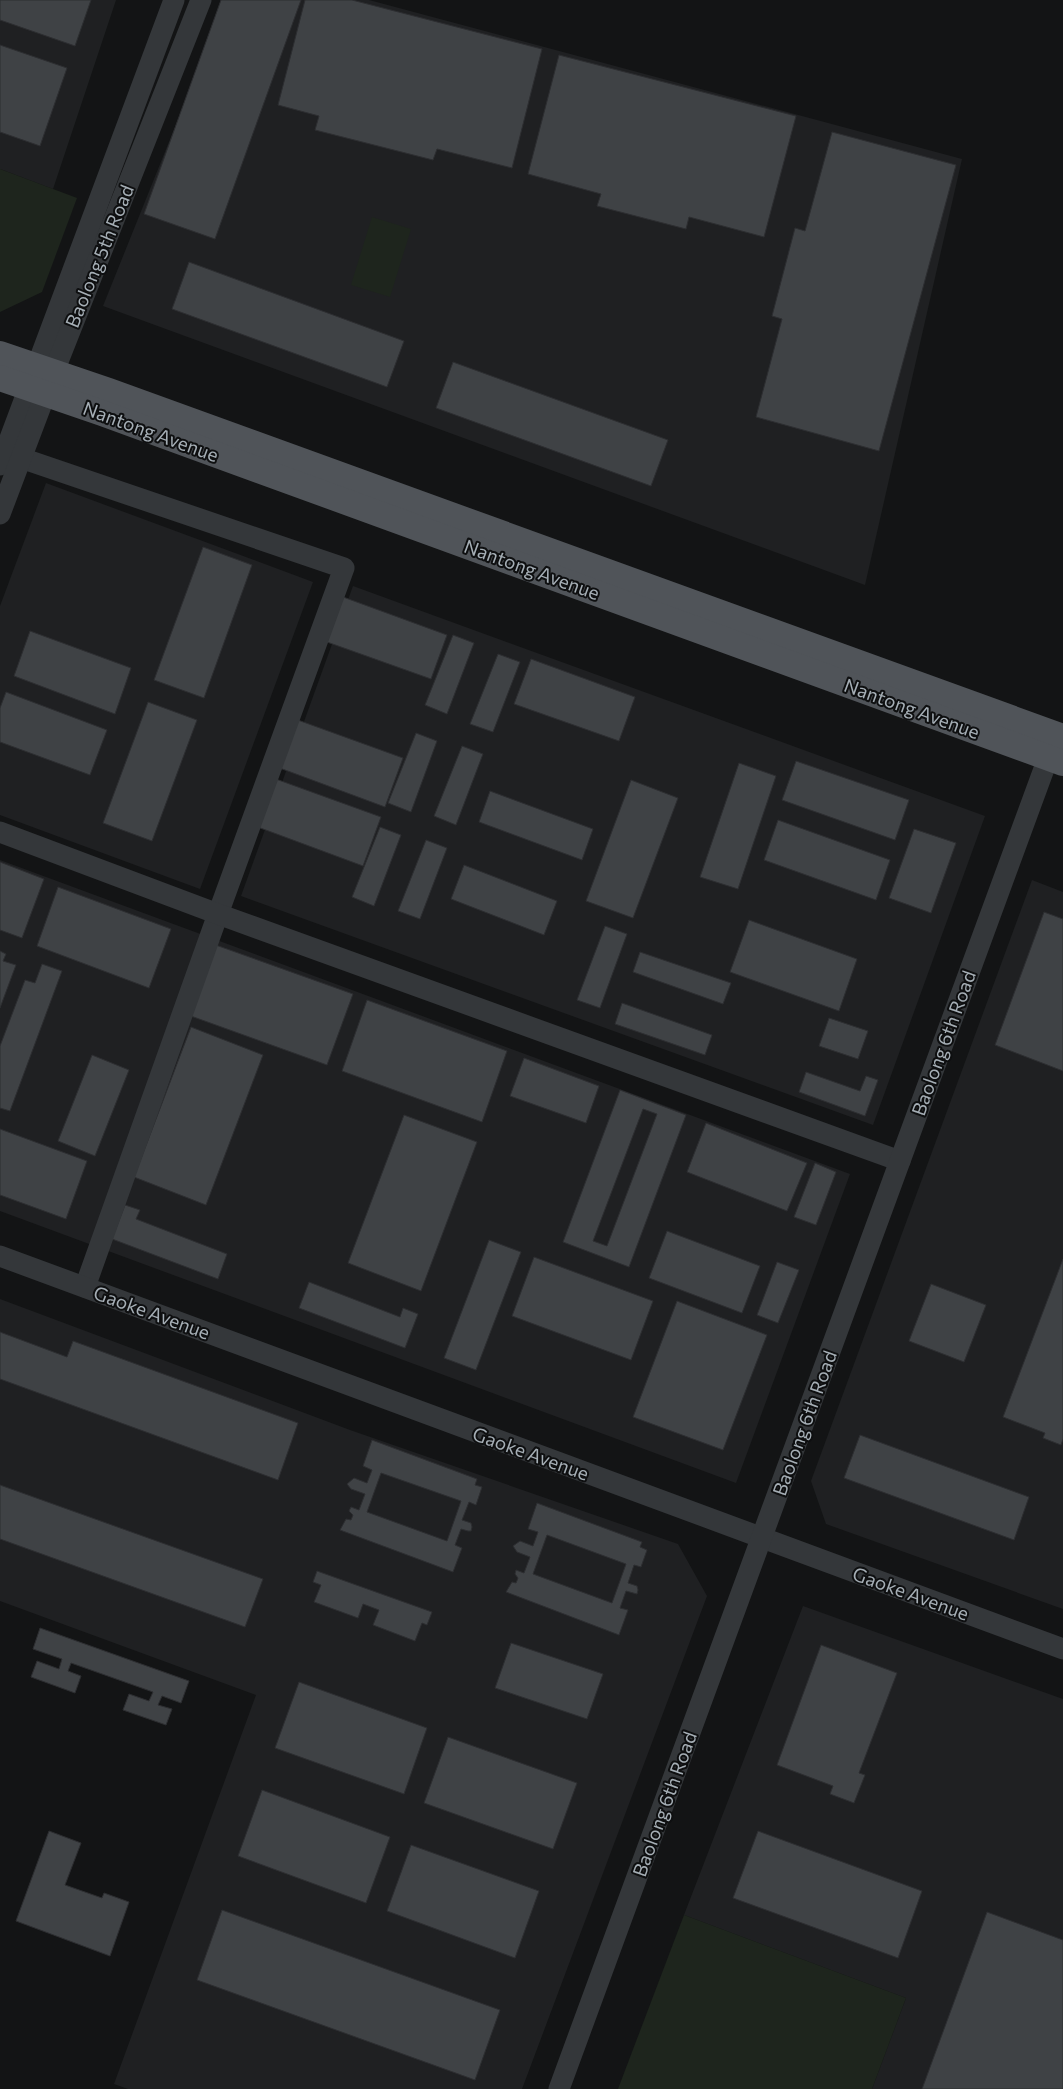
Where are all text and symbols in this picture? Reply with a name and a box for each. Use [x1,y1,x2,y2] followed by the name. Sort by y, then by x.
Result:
[60,181,138,331] street label: Baolong 5th Road
[80,396,222,466] street label: Nantong Avenue
[461,534,603,604] street label: Nantong Avenue
[841,673,983,743] street label: Nantong Avenue
[906,967,980,1119] street label: Baolong 6th Road
[91,1280,213,1344] street label: Gaoke Avenue
[767,1347,841,1499] street label: Baolong 6th Road
[470,1421,592,1485] street label: Gaoke Avenue
[850,1561,972,1625] street label: Gaoke Avenue
[627,1728,701,1880] street label: Baolong 6th Road

